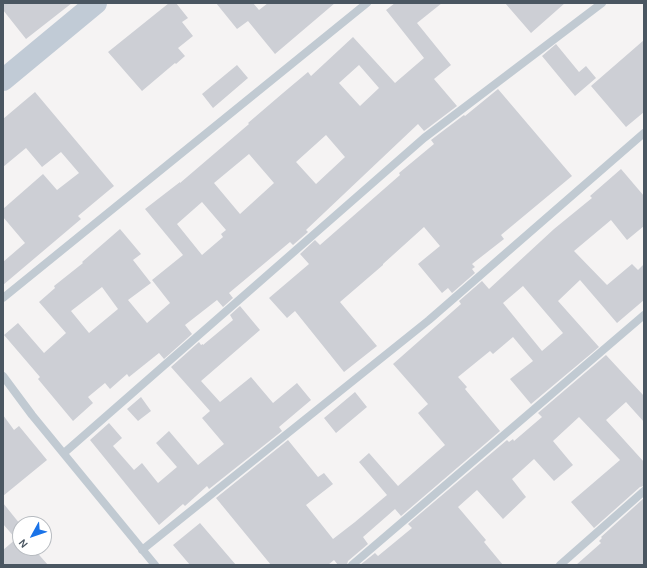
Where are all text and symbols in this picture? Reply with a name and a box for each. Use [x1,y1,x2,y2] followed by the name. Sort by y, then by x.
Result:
[12,516,52,556] north arrow
[16,536,31,551] text: N

